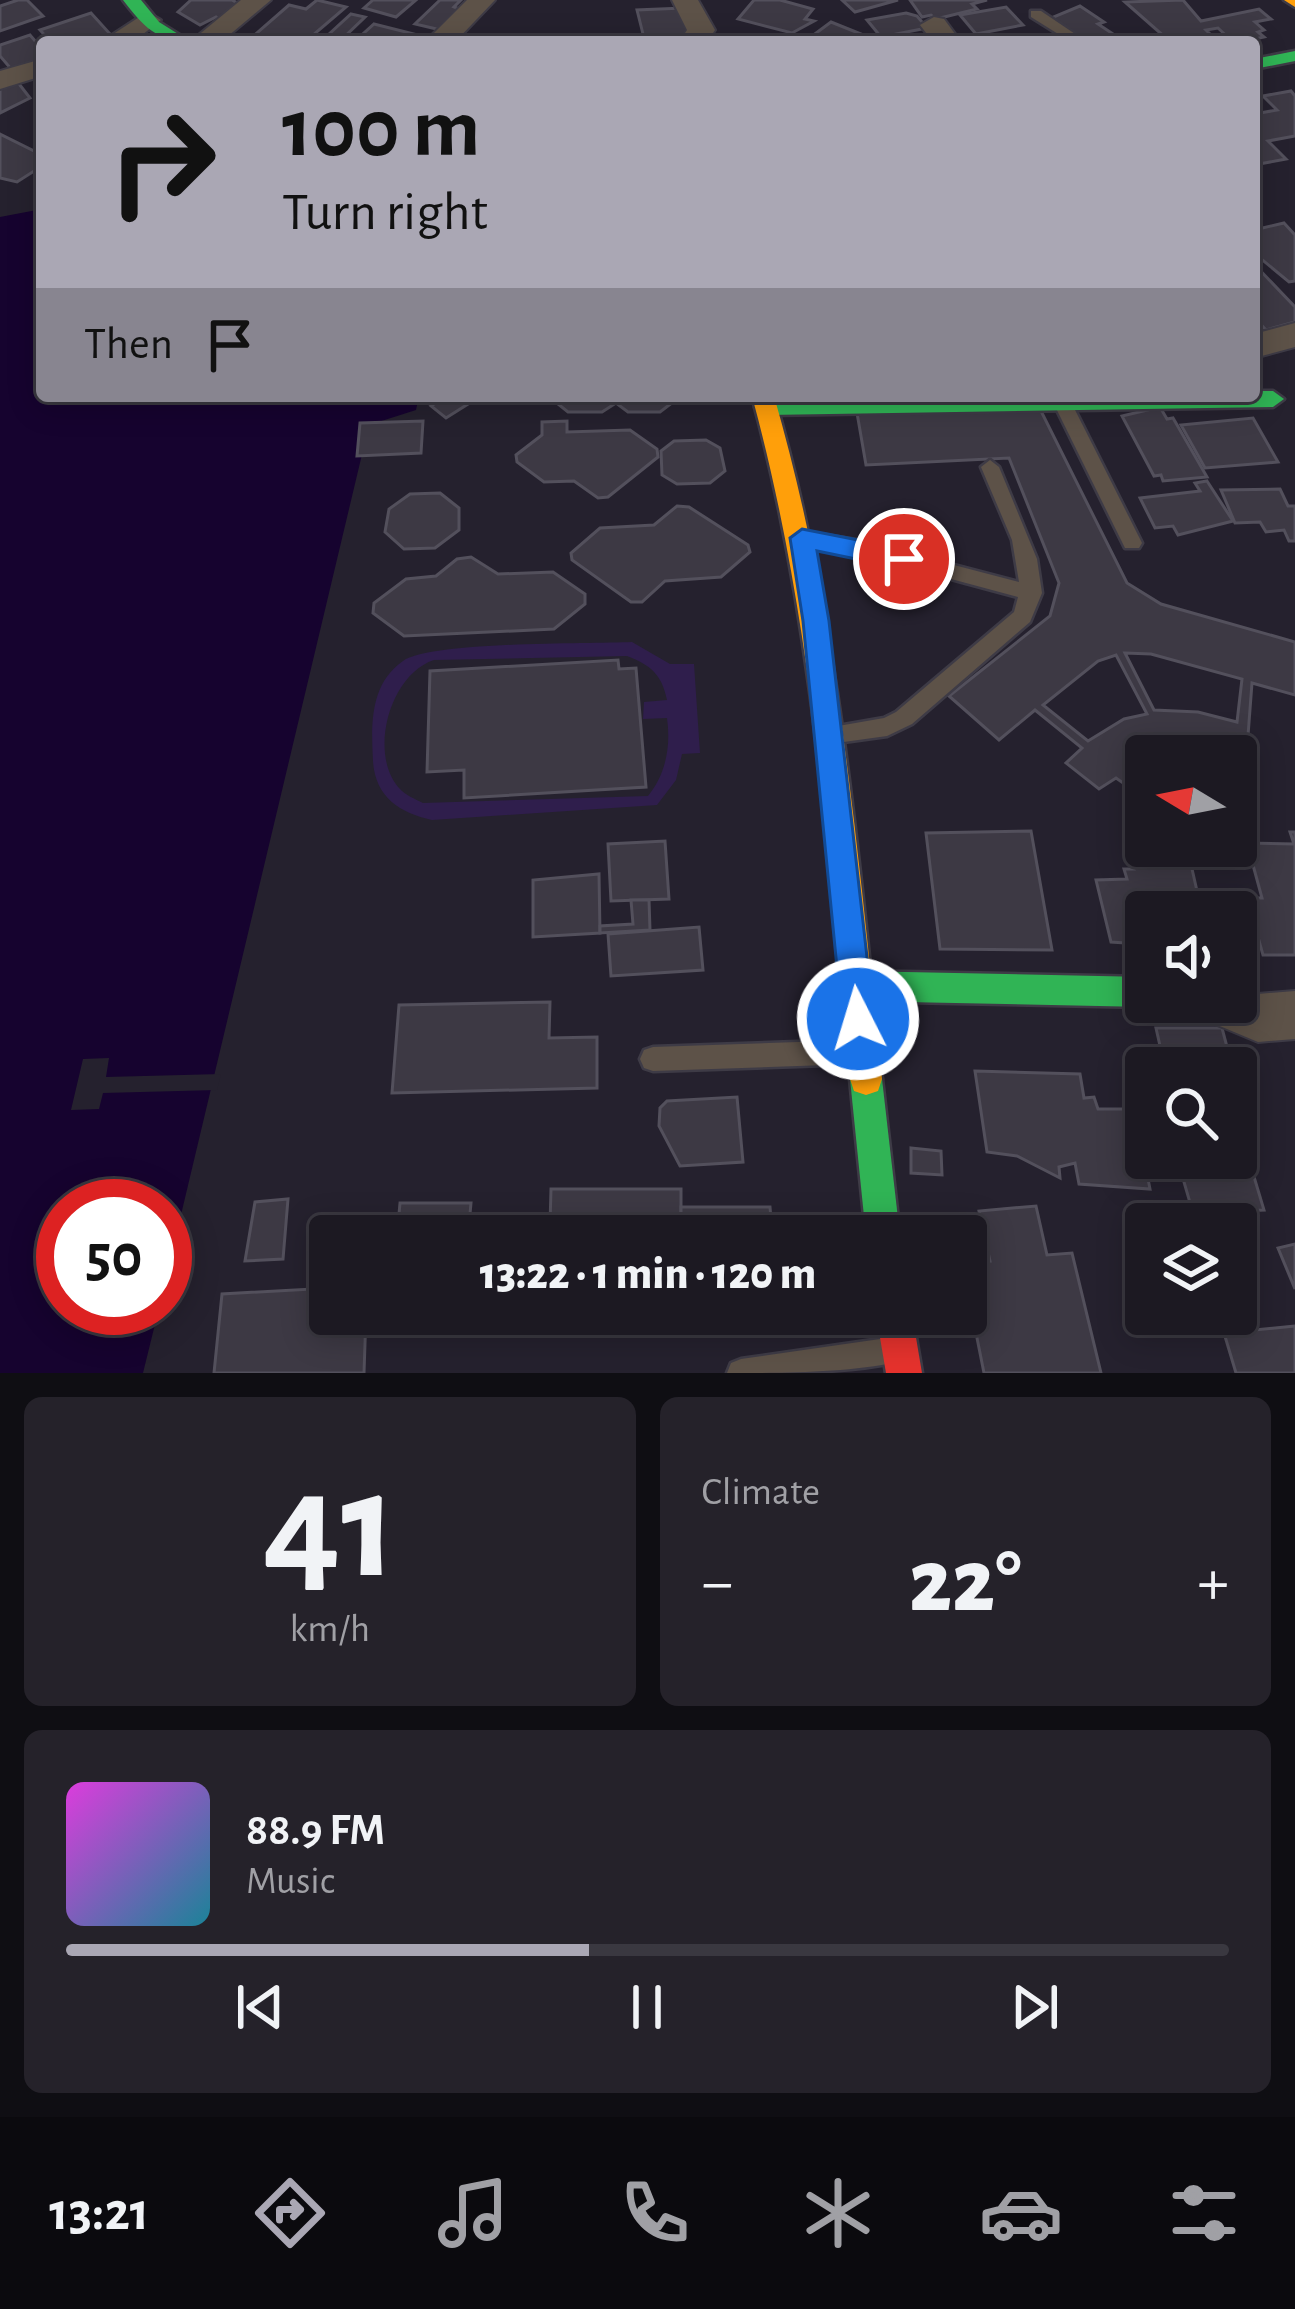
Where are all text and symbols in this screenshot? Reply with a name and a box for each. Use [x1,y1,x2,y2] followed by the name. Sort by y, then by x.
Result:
[84,84,240,240] icon: right
[282,88,480,172] text: 100 m
[282,186,488,240] text: Turn right
[197,312,263,378] icon: arrive
[84,322,173,367] text: Then
[853,508,955,610] pin
[871,526,937,592] icon: arrive
[1125,735,1257,867] north arrow
[1125,735,1257,1335] map controls
[1125,891,1257,1023] button: sound
[795,956,921,1082] position arrow
[1125,1047,1257,1179] button: search
[36,1179,192,1335] speed limit sign: 50
[1125,1203,1257,1335] button: layers
[480,1252,816,1297] text: 13:22 · 1 min · 120 m
[262,1450,397,1606] text: 41
[702,1473,820,1512] text: Climate
[909,1538,1022,1628] text: 22°
[702,1550,733,1616] text: −
[1197,1550,1229,1616] text: +
[290,1610,370,1649] text: km/h
[246,1808,385,1853] text: 88.9 FM
[246,1862,335,1901] text: Music
[227,1974,293,2040] icon: previous
[614,1974,680,2040] icon: pause
[1002,1974,1068,2040] icon: next
[248,2171,332,2255] icon: directions
[431,2171,515,2255] icon: music
[613,2171,697,2255] icon: phone
[796,2171,880,2255] icon: climate
[979,2171,1063,2255] icon: car
[1162,2171,1246,2255] icon: filters
[49,2186,149,2240] text: 13:21

